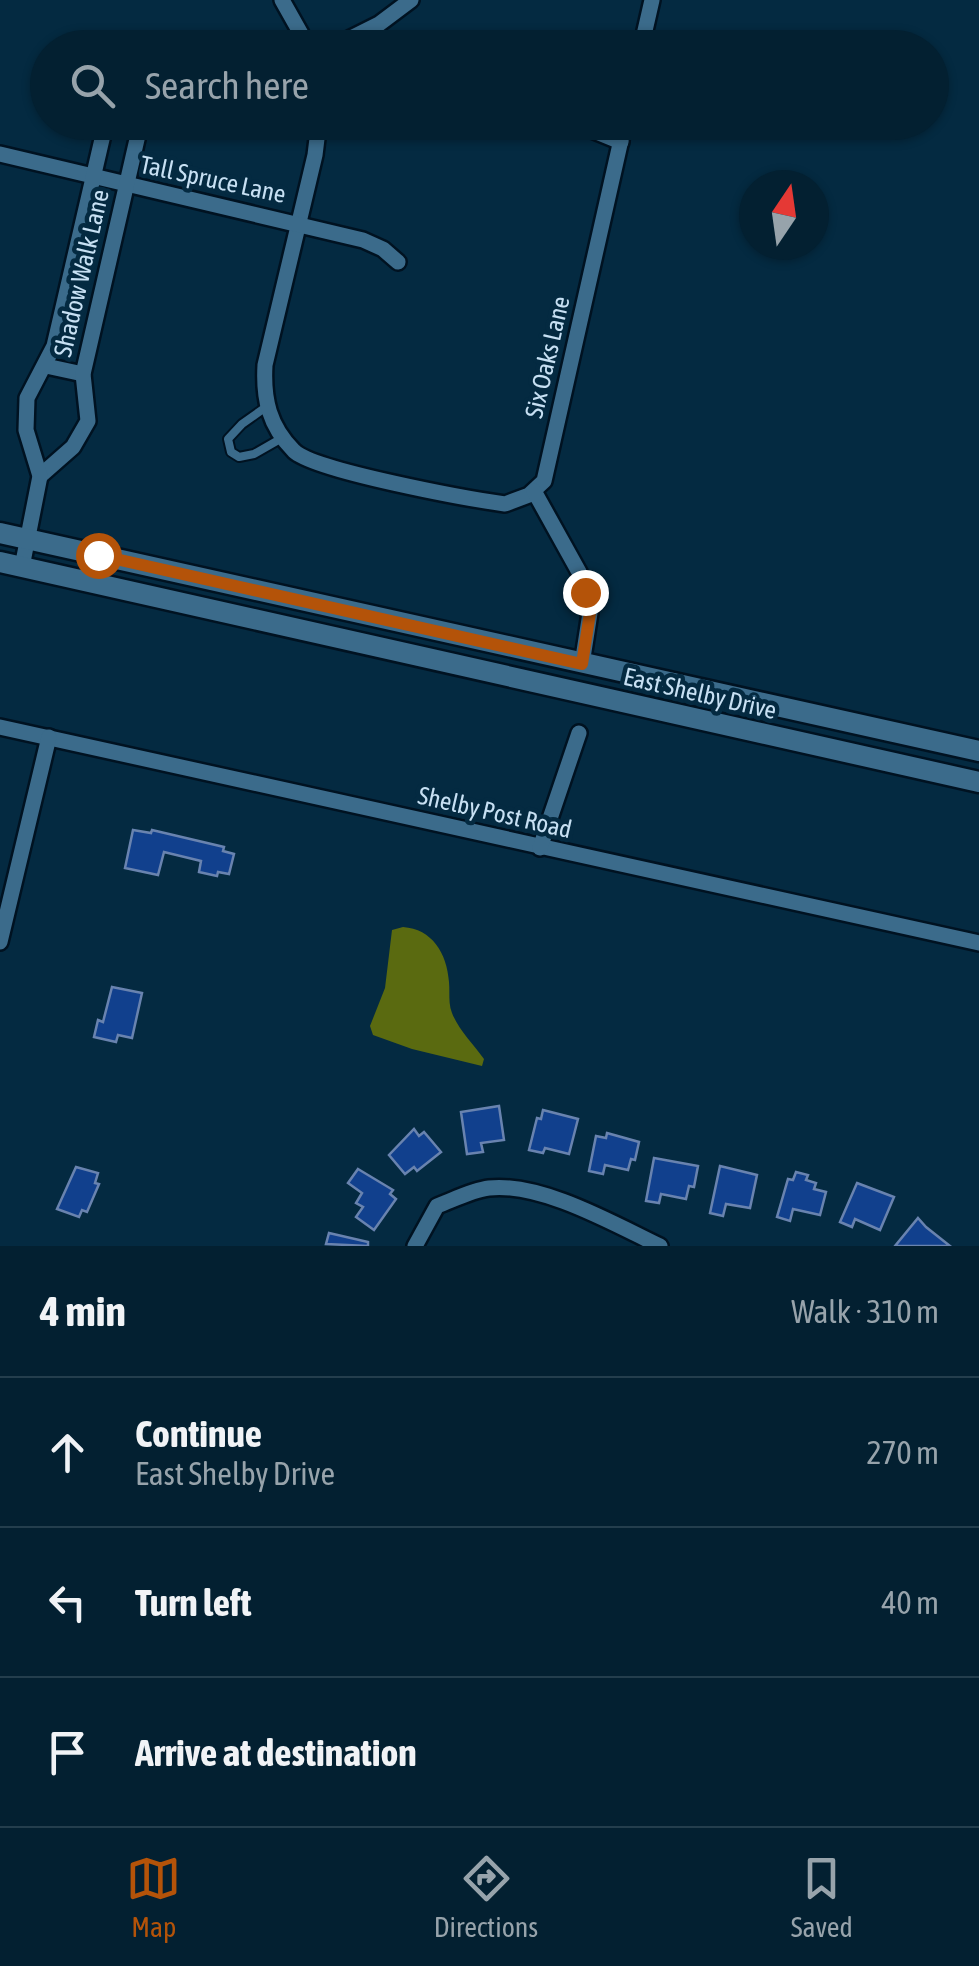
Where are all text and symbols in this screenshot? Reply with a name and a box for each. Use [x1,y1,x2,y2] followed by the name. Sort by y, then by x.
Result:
[30,30,949,140] search box
[65,58,120,113] icon: search
[145,64,309,107] text: Search here
[138,150,288,208] street label: Tall Spruce Lane
[739,170,829,260] north arrow
[48,187,114,359] street label: Shadow Walk Lane
[519,293,575,421] street label: Six Oaks Lane
[76,533,122,579] route start
[563,570,609,616] route end
[621,662,779,724] street label: East Shelby Drive
[415,781,575,843] street label: Shelby Post Road
[40,1287,126,1335] text: 4 min
[791,1293,939,1330] text: Walk · 310 m
[135,1412,262,1455] text: Continue
[40,1425,95,1480] icon: ahead
[866,1434,939,1471] text: 270 m
[135,1455,335,1492] text: East Shelby Drive
[40,1575,95,1630] icon: left
[135,1581,251,1624] text: Turn left
[881,1584,939,1621] text: 40 m
[40,1725,95,1780] icon: arrive
[135,1731,417,1774] text: Arrive at destination
[126,1851,181,1943] tab: Map
[434,1851,538,1943] tab: Directions
[791,1851,853,1943] tab: Saved

